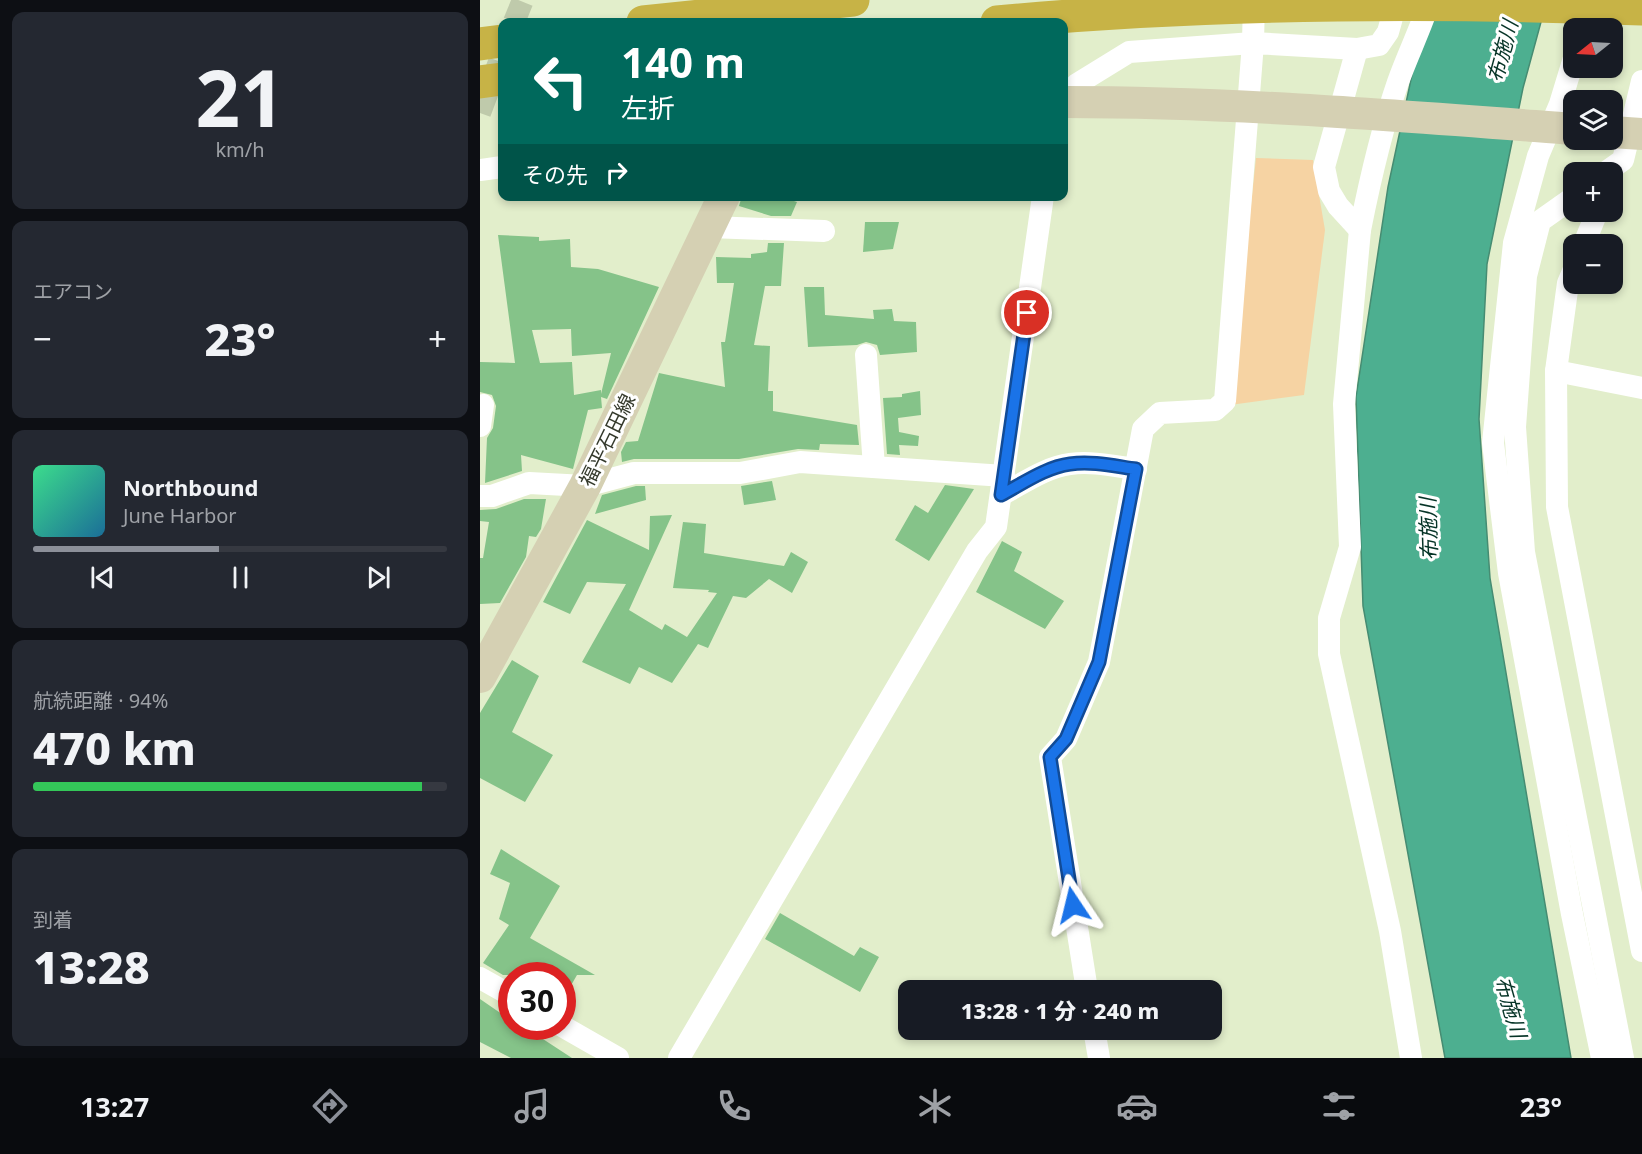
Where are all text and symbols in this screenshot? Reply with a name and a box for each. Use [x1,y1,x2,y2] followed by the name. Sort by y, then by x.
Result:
[1480,15,1524,85] water label: 布施川
[1563,18,1623,78] north arrow
[1563,18,1623,294] map controls
[621,33,745,90] text: 140 m
[522,42,600,120] icon: left
[195,44,285,150] text: 21
[621,89,675,126] text: 左折
[1563,90,1623,150] button: layers
[215,136,265,163] text: km/h
[600,156,633,189] icon: right
[522,159,588,189] text: その先
[1563,162,1623,222] button: +
[1563,234,1623,294] button: −
[33,278,113,305] text: エアコン
[1001,287,1052,338] pin
[1010,296,1043,329] icon: arrive
[204,308,276,369] text: 23°
[33,316,52,361] text: −
[428,316,447,361] text: +
[573,389,641,491] street label: 福平石田線
[123,472,258,502] text: Northbound
[1413,495,1443,561] water label: 布施川
[123,502,237,529] text: June Harbor
[86,561,119,594] icon: previous
[224,561,257,594] icon: pause
[362,561,395,594] icon: next
[33,687,168,714] text: 航続距離 · 94%
[33,717,196,778] text: 470 km
[1041,873,1105,937] position arrow
[33,906,73,933] text: 到着
[33,936,150,997] text: 13:28
[498,962,576,1040] speed limit sign: 30
[1489,973,1534,1043] water label: 布施川
[961,995,1159,1025] text: 13:28 · 1 分 · 240 m
[309,1085,351,1127] icon: directions
[511,1085,553,1127] icon: music
[713,1085,755,1127] icon: phone
[914,1085,956,1127] icon: climate
[1116,1085,1158,1127] icon: car
[1318,1085,1360,1127] icon: filters
[80,1088,149,1125] text: 13:27
[1520,1088,1562,1125] text: 23°

